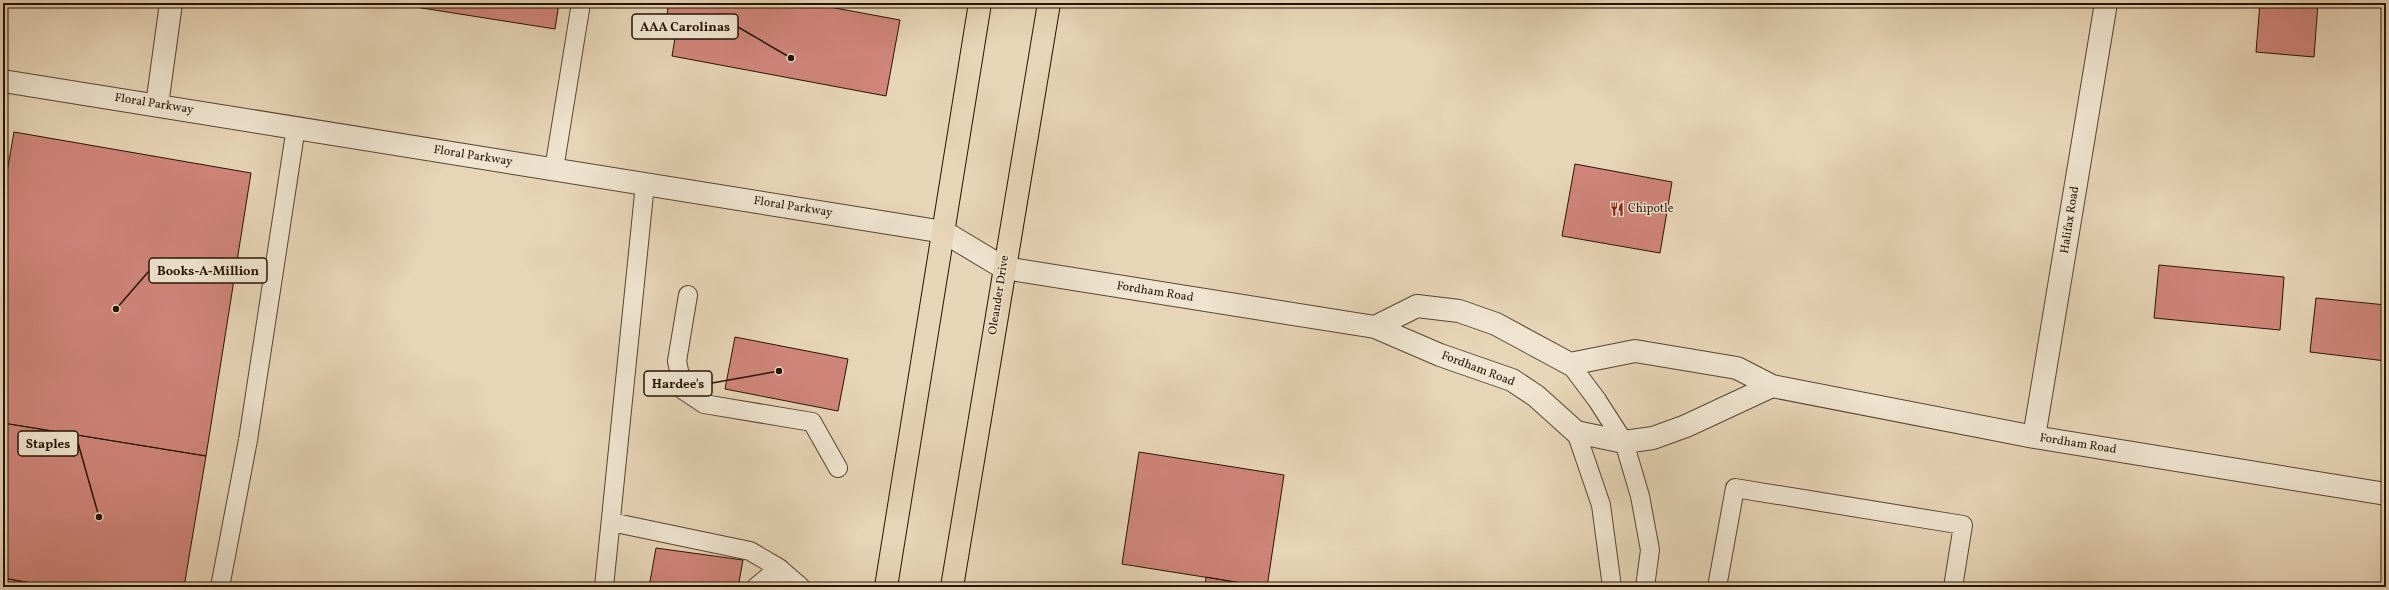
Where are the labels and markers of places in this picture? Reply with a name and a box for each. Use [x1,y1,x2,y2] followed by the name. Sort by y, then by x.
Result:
[632,14,738,39] callout: AAA Carolinas
[1609,201,1625,217] restaurant icon: Chipotle
[1628,201,1674,217] place label: Chipotle
[149,258,267,283] callout: Books-A-Million
[644,371,712,396] callout: Hardee's
[18,431,78,456] callout: Staples

